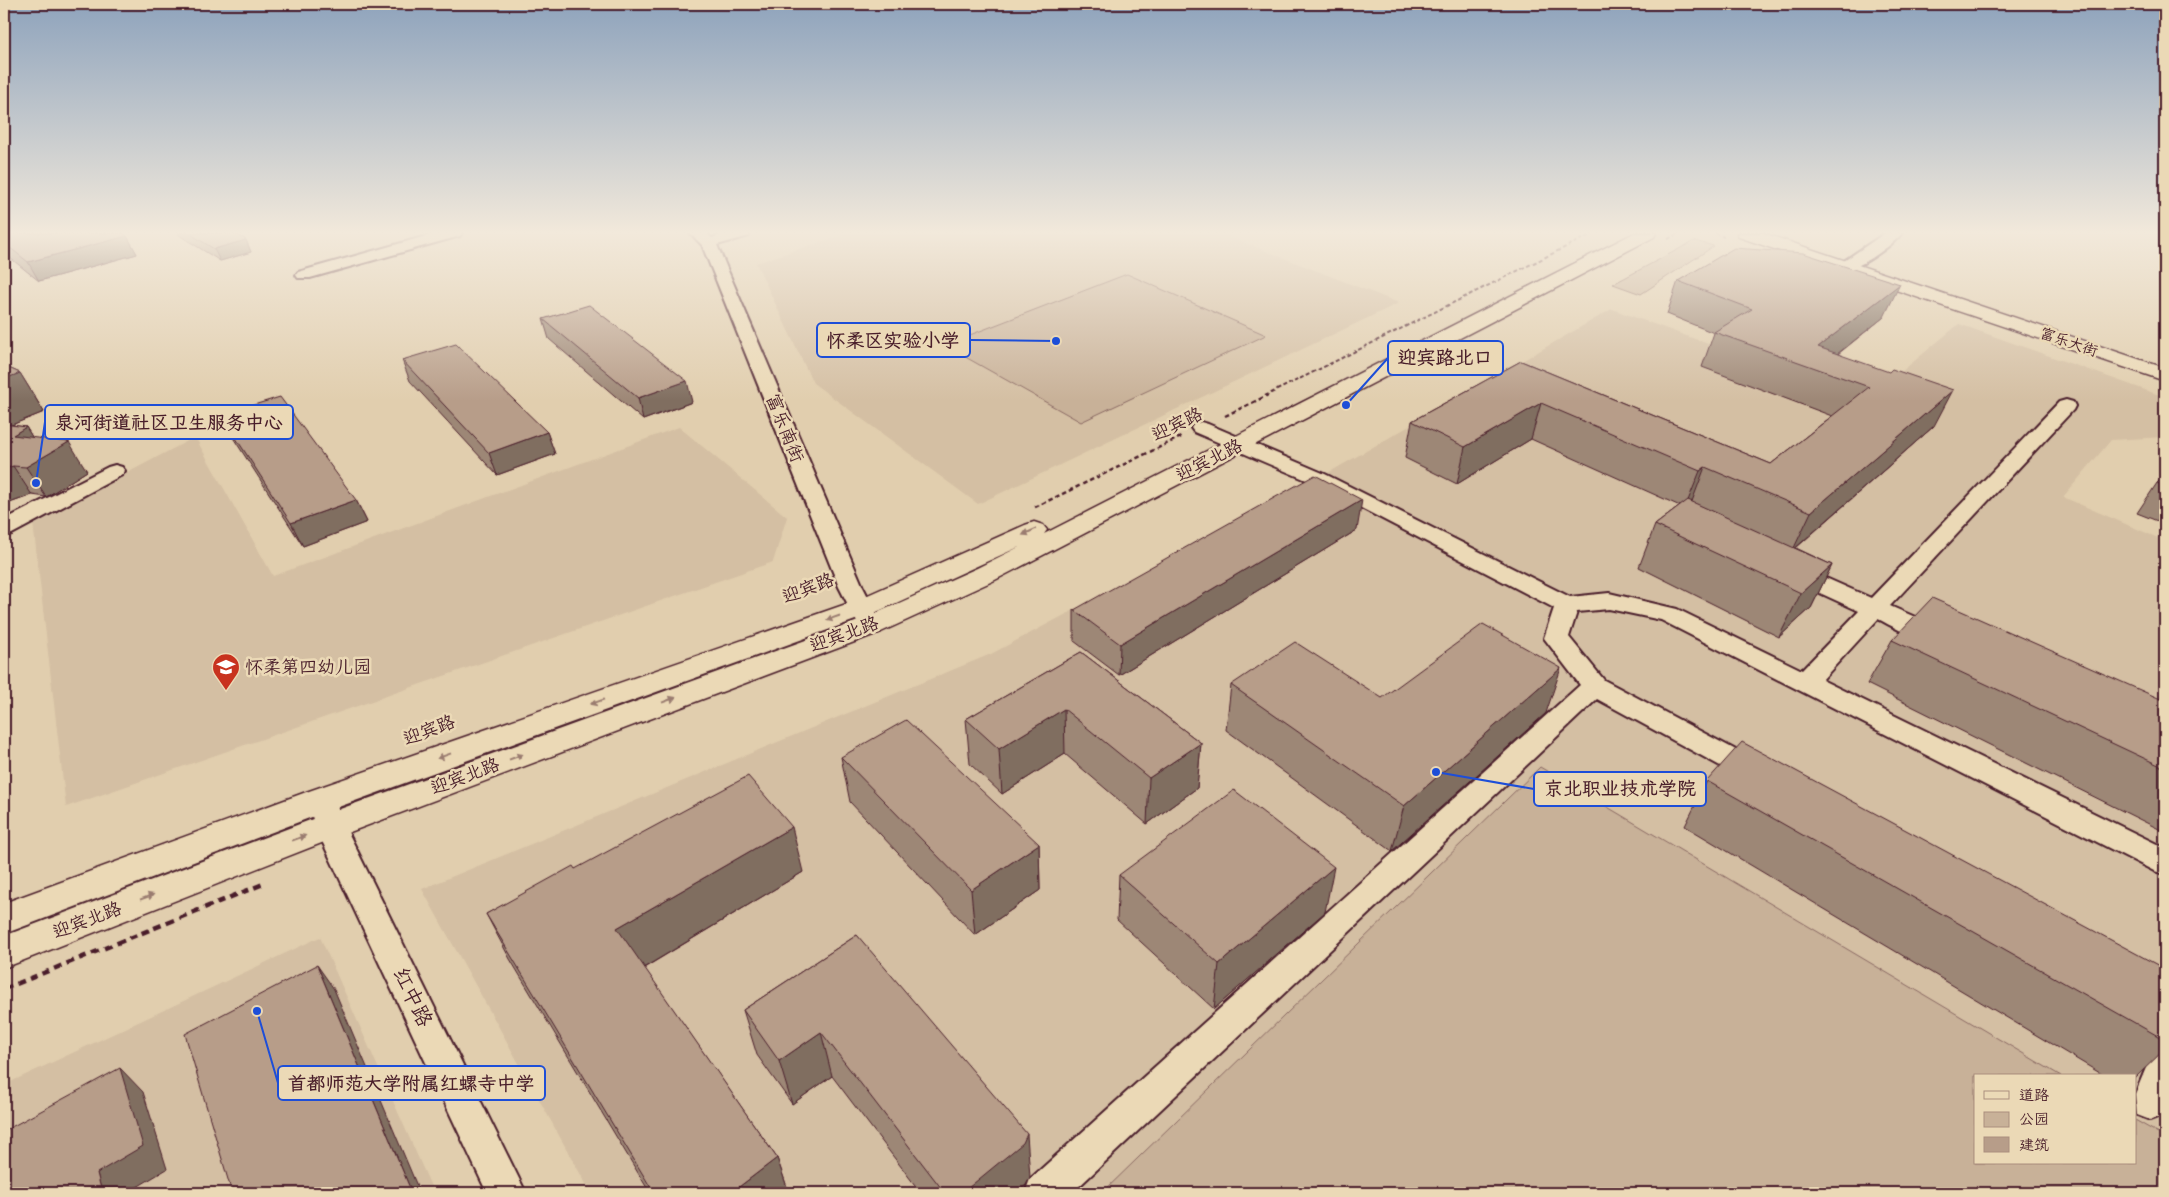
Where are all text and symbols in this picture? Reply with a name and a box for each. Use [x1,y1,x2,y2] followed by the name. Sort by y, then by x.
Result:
[817,323,970,357] callout: 怀柔区实验小学
[2038,324,2100,360] street label: 富乐大街
[826,330,960,352] text: 怀柔区实验小学
[1388,341,1503,375] callout: 迎宾路北口
[1397,347,1493,369] text: 迎宾路北口
[761,391,808,465] street label: 富乐南街
[1148,403,1206,446] street label: 迎宾路
[45,405,293,439] callout: 泉河街道社区卫生服务中心
[55,412,283,434] text: 泉河街道社区卫生服务中心
[1172,435,1246,486] street label: 迎宾北路
[1022,528,1036,536] one-way arrow
[779,569,837,608] street label: 迎宾路
[807,612,882,657] street label: 迎宾北路
[825,615,840,622] one-way arrow
[211,652,241,691] school or university icon: 怀柔第四幼儿园
[245,657,371,678] place label: 怀柔第四幼儿园
[661,696,676,703] one-way arrow
[589,698,604,706] one-way arrow
[400,711,458,750] street label: 迎宾路
[436,752,451,760] one-way arrow
[509,753,524,760] one-way arrow
[428,754,503,799] street label: 迎宾北路
[1534,772,1706,806] callout: 京北职业技术学院
[1544,778,1696,800] text: 京北职业技术学院
[292,834,306,842] one-way arrow
[140,893,155,901] one-way arrow
[50,898,125,943] street label: 迎宾北路
[388,963,438,1031] street label: 红中路
[278,1066,545,1100] callout: 首都师范大学附属红螺寺中学
[287,1073,535,1095] text: 首都师范大学附属红螺寺中学
[1974,1074,2136,1164] legend
[2019,1086,2049,1104] text: 道路
[2019,1110,2049,1128] text: 公园
[2019,1136,2049,1154] text: 建筑

